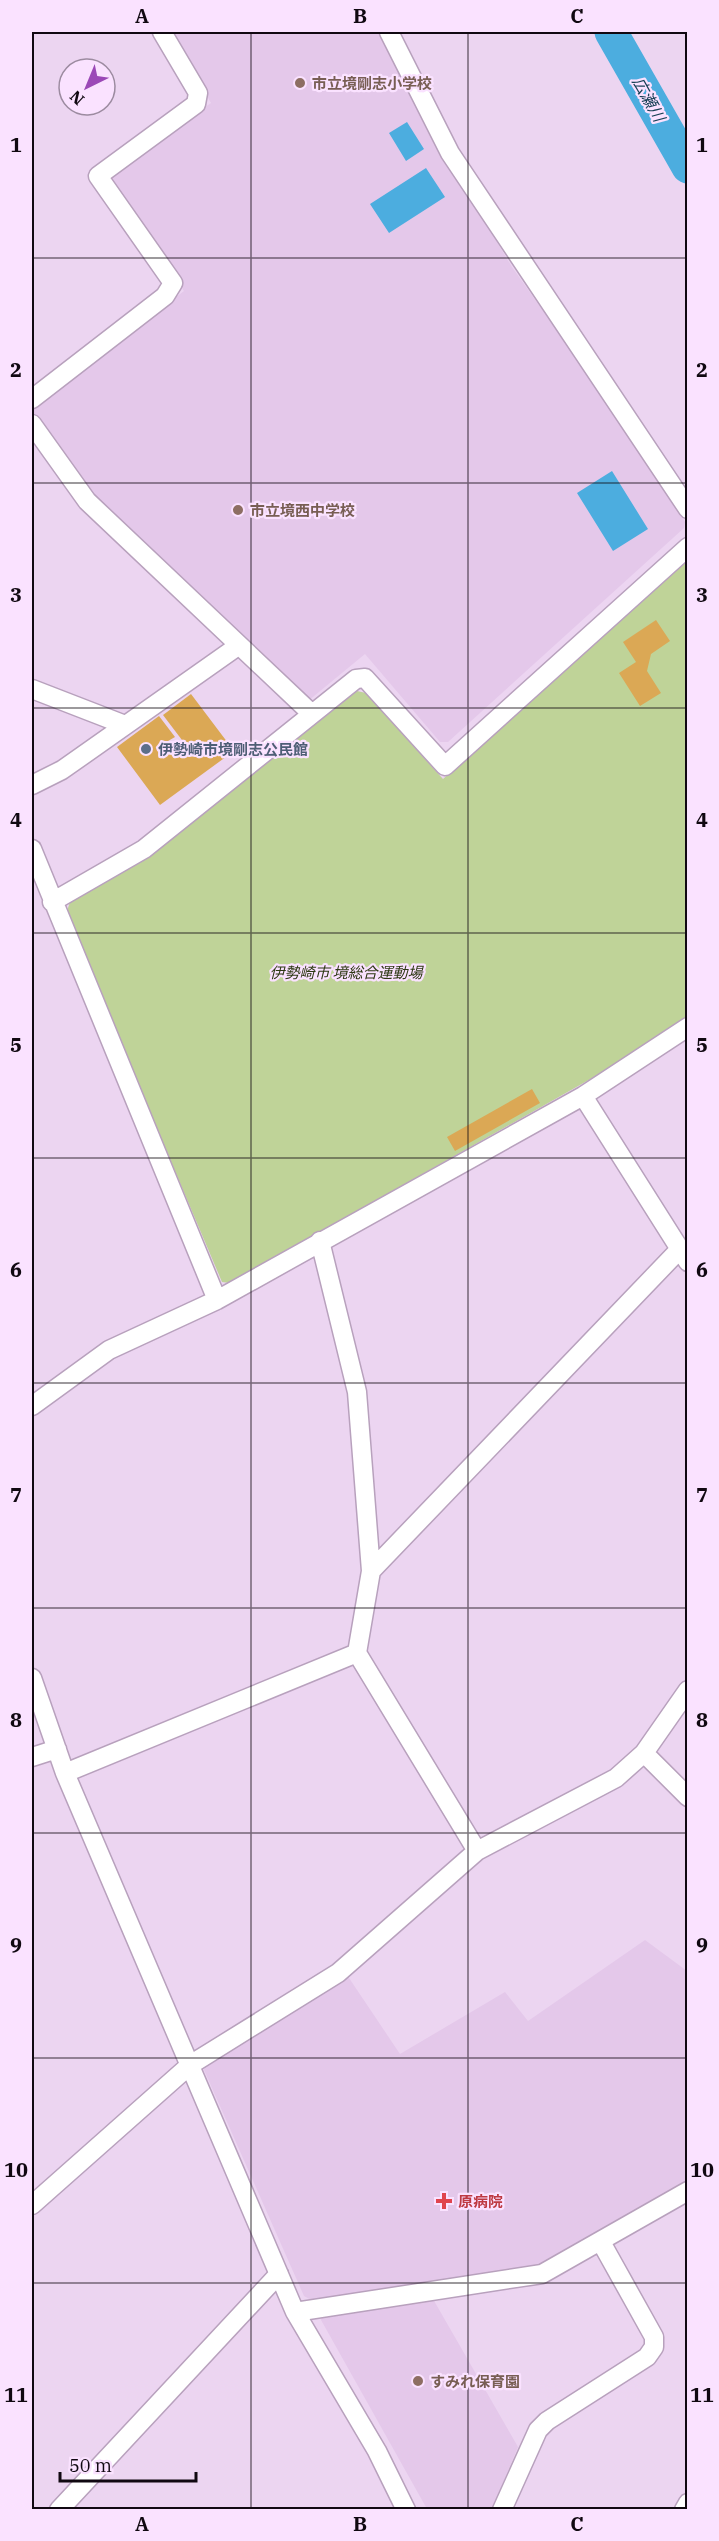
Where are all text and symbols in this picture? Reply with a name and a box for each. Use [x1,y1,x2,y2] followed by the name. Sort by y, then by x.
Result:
[135,2,149,29] text: A
[353,2,367,29] text: B
[570,2,584,29] text: C
[57,57,117,117] north arrow
[629,73,670,127] water label: 広瀬川
[312,74,432,93] place label: 市立境剛志小学校
[293,76,307,90] marker: 市立境剛志小学校
[65,86,88,110] text: N
[10,131,22,158] text: 1
[696,131,708,158] text: 1
[10,356,22,383] text: 2
[696,356,708,383] text: 2
[250,501,355,520] place label: 市立境西中学校
[231,503,245,517] marker: 市立境西中学校
[10,581,22,608] text: 3
[696,581,708,608] text: 3
[158,740,308,759] place label: 伊勢崎市境剛志公民館
[139,742,153,756] marker: 伊勢崎市境剛志公民館
[10,806,22,833] text: 4
[696,806,708,833] text: 4
[269,963,425,982] park label: 伊勢崎市 境総合運動場
[10,1031,22,1058] text: 5
[696,1031,708,1058] text: 5
[10,1256,22,1283] text: 6
[696,1256,708,1283] text: 6
[10,1481,22,1508] text: 7
[696,1481,708,1508] text: 7
[10,1706,22,1733] text: 8
[696,1706,708,1733] text: 8
[10,1931,22,1958] text: 9
[696,1931,708,1958] text: 9
[4,2156,28,2183] text: 10
[690,2156,714,2183] text: 10
[435,2192,453,2210] marker: 原病院
[458,2192,503,2211] place label: 原病院
[430,2372,520,2391] place label: すみれ保育園
[411,2374,425,2388] marker: すみれ保育園
[4,2381,28,2408] text: 11
[690,2381,714,2408] text: 11
[60,2445,196,2483] scale bar
[69,2454,112,2477] text: 50 m
[135,2510,149,2537] text: A
[353,2510,367,2537] text: B
[570,2510,584,2537] text: C

